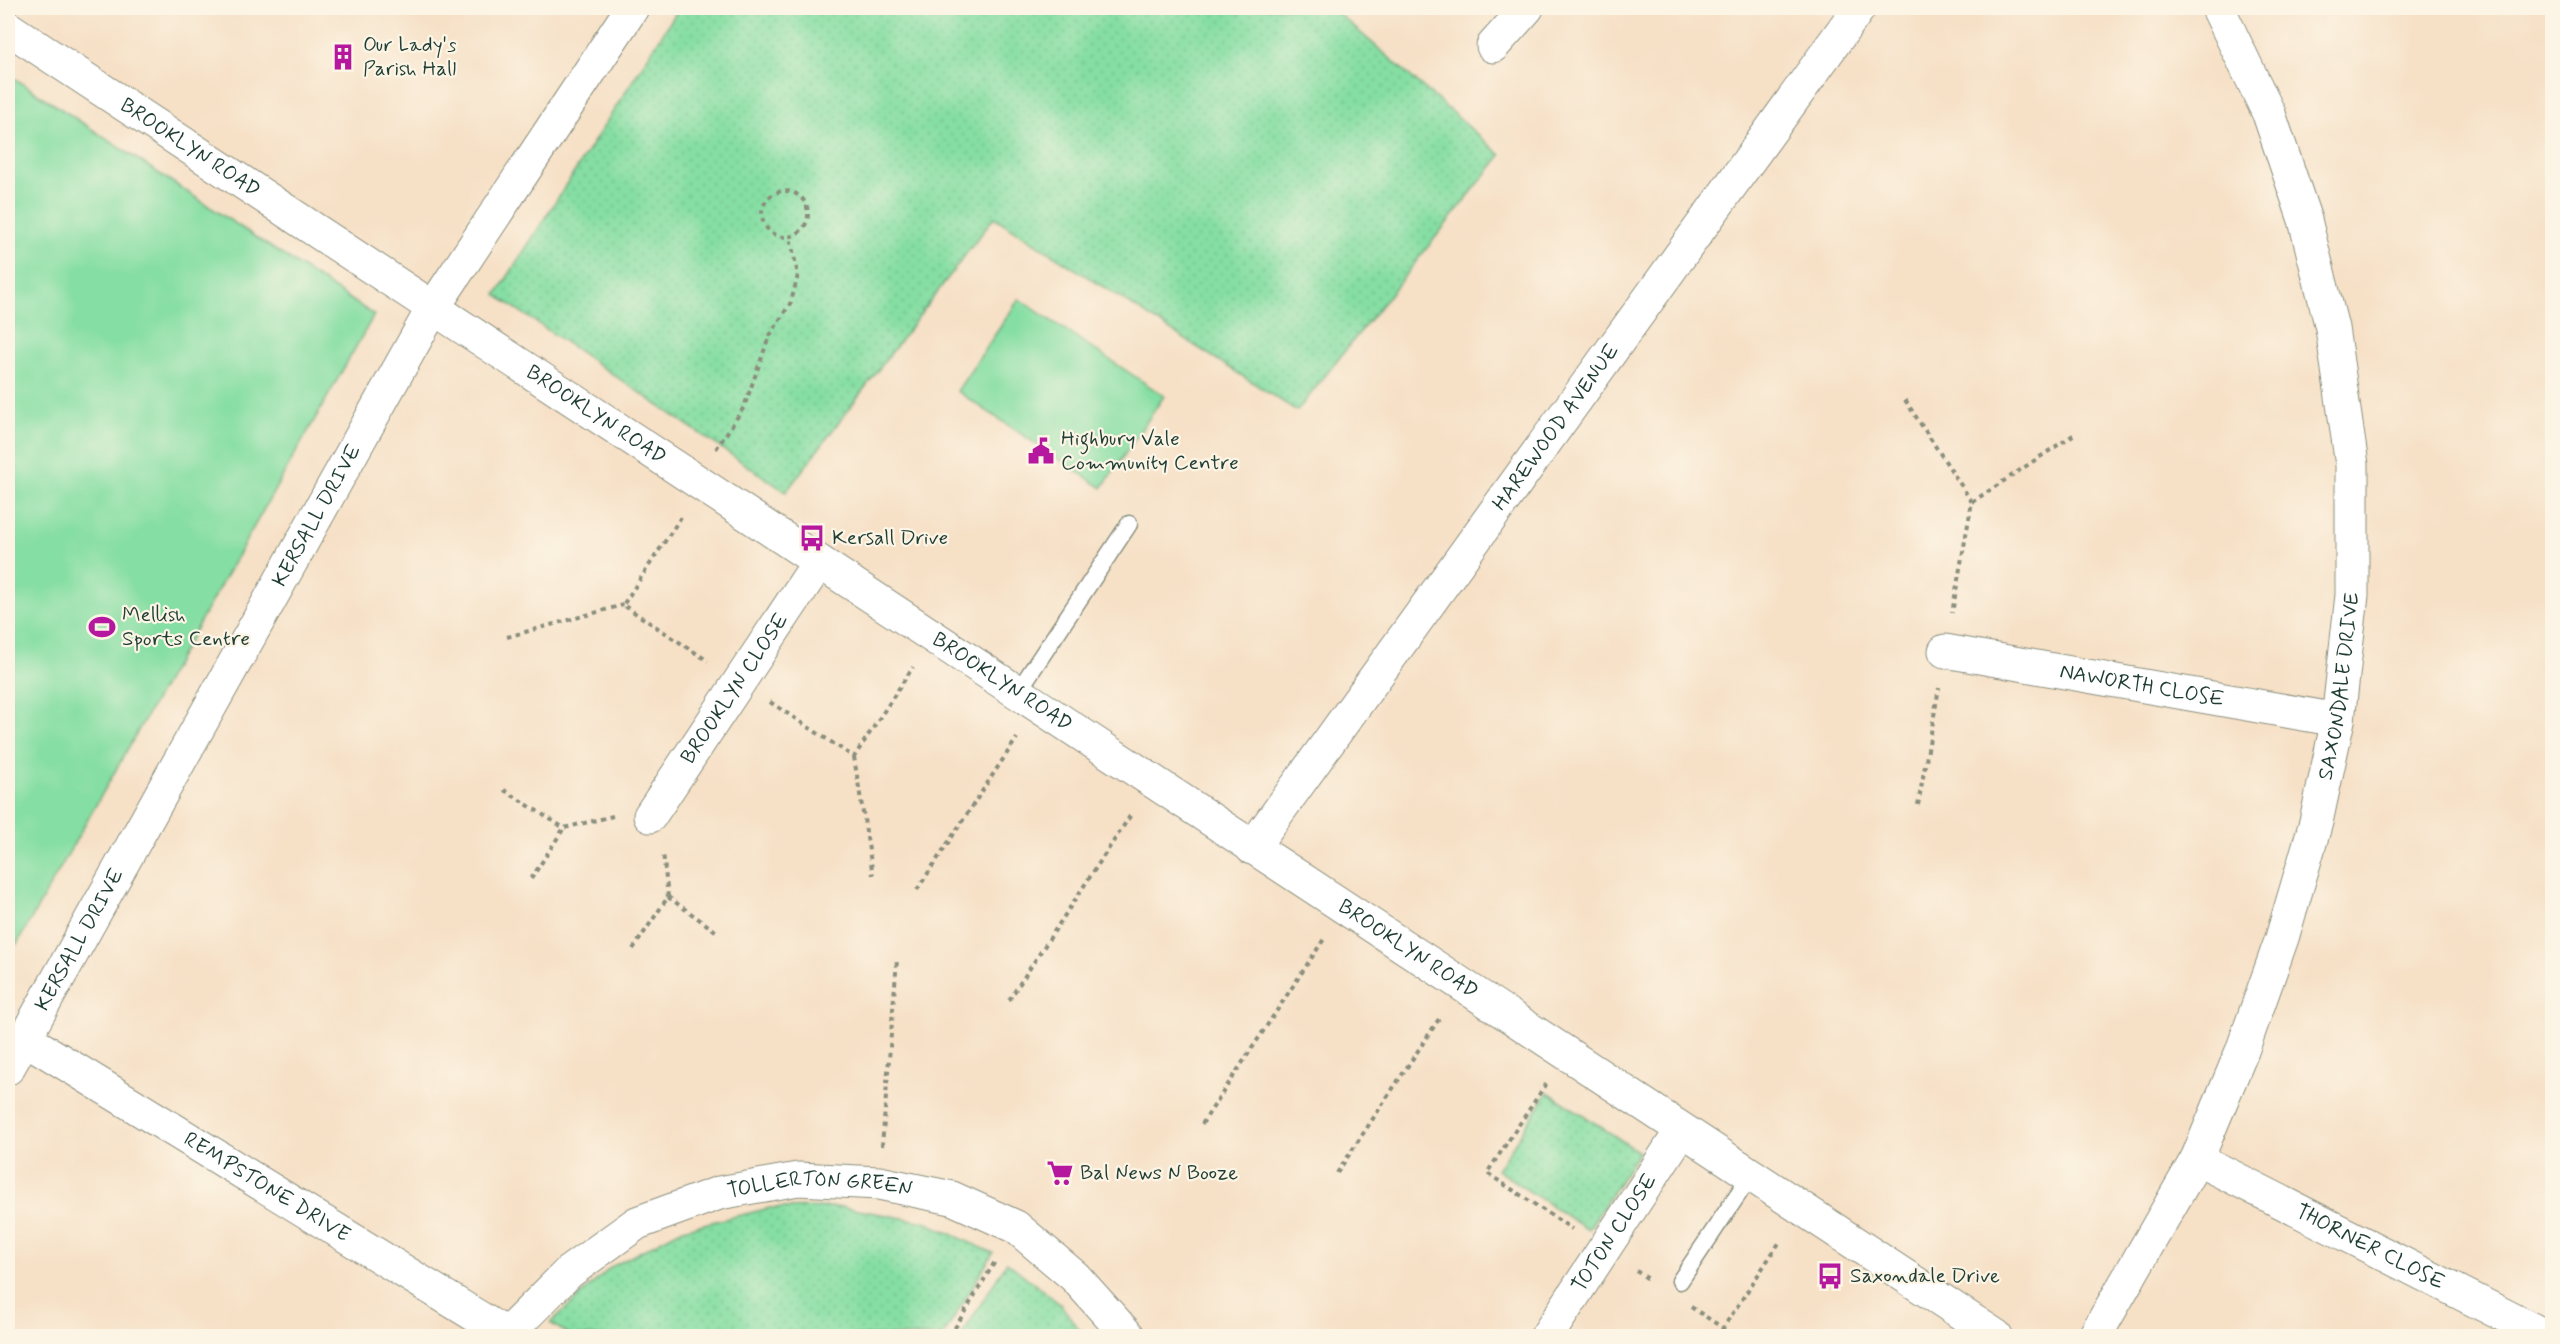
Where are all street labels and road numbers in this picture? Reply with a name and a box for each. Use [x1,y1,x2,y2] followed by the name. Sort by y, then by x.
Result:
[115,92,266,204] street label: BROOKLYN ROAD
[1486,338,1626,517] street label: HAREWOOD AVENUE
[521,359,672,471] street label: BROOKLYN ROAD
[266,439,368,592] street label: KERSALL DRIVE
[2311,591,2366,783] street label: SAXONDALE DRIVE
[674,608,795,770] street label: BROOKLYN CLOSE
[927,626,1078,738] street label: BROOKLYN ROAD
[2058,657,2226,714] street label: NAWORTH CLOSE
[29,863,131,1016] street label: KERSALL DRIVE
[1333,893,1484,1006] street label: BROOKLYN ROAD
[178,1125,355,1249] street label: REMPSTONE DRIVE
[725,1165,915,1205] street label: TOLLERTON GREEN
[1565,1168,1664,1298] street label: TOTON CLOSE
[2291,1197,2449,1297] street label: THORNER CLOSE

